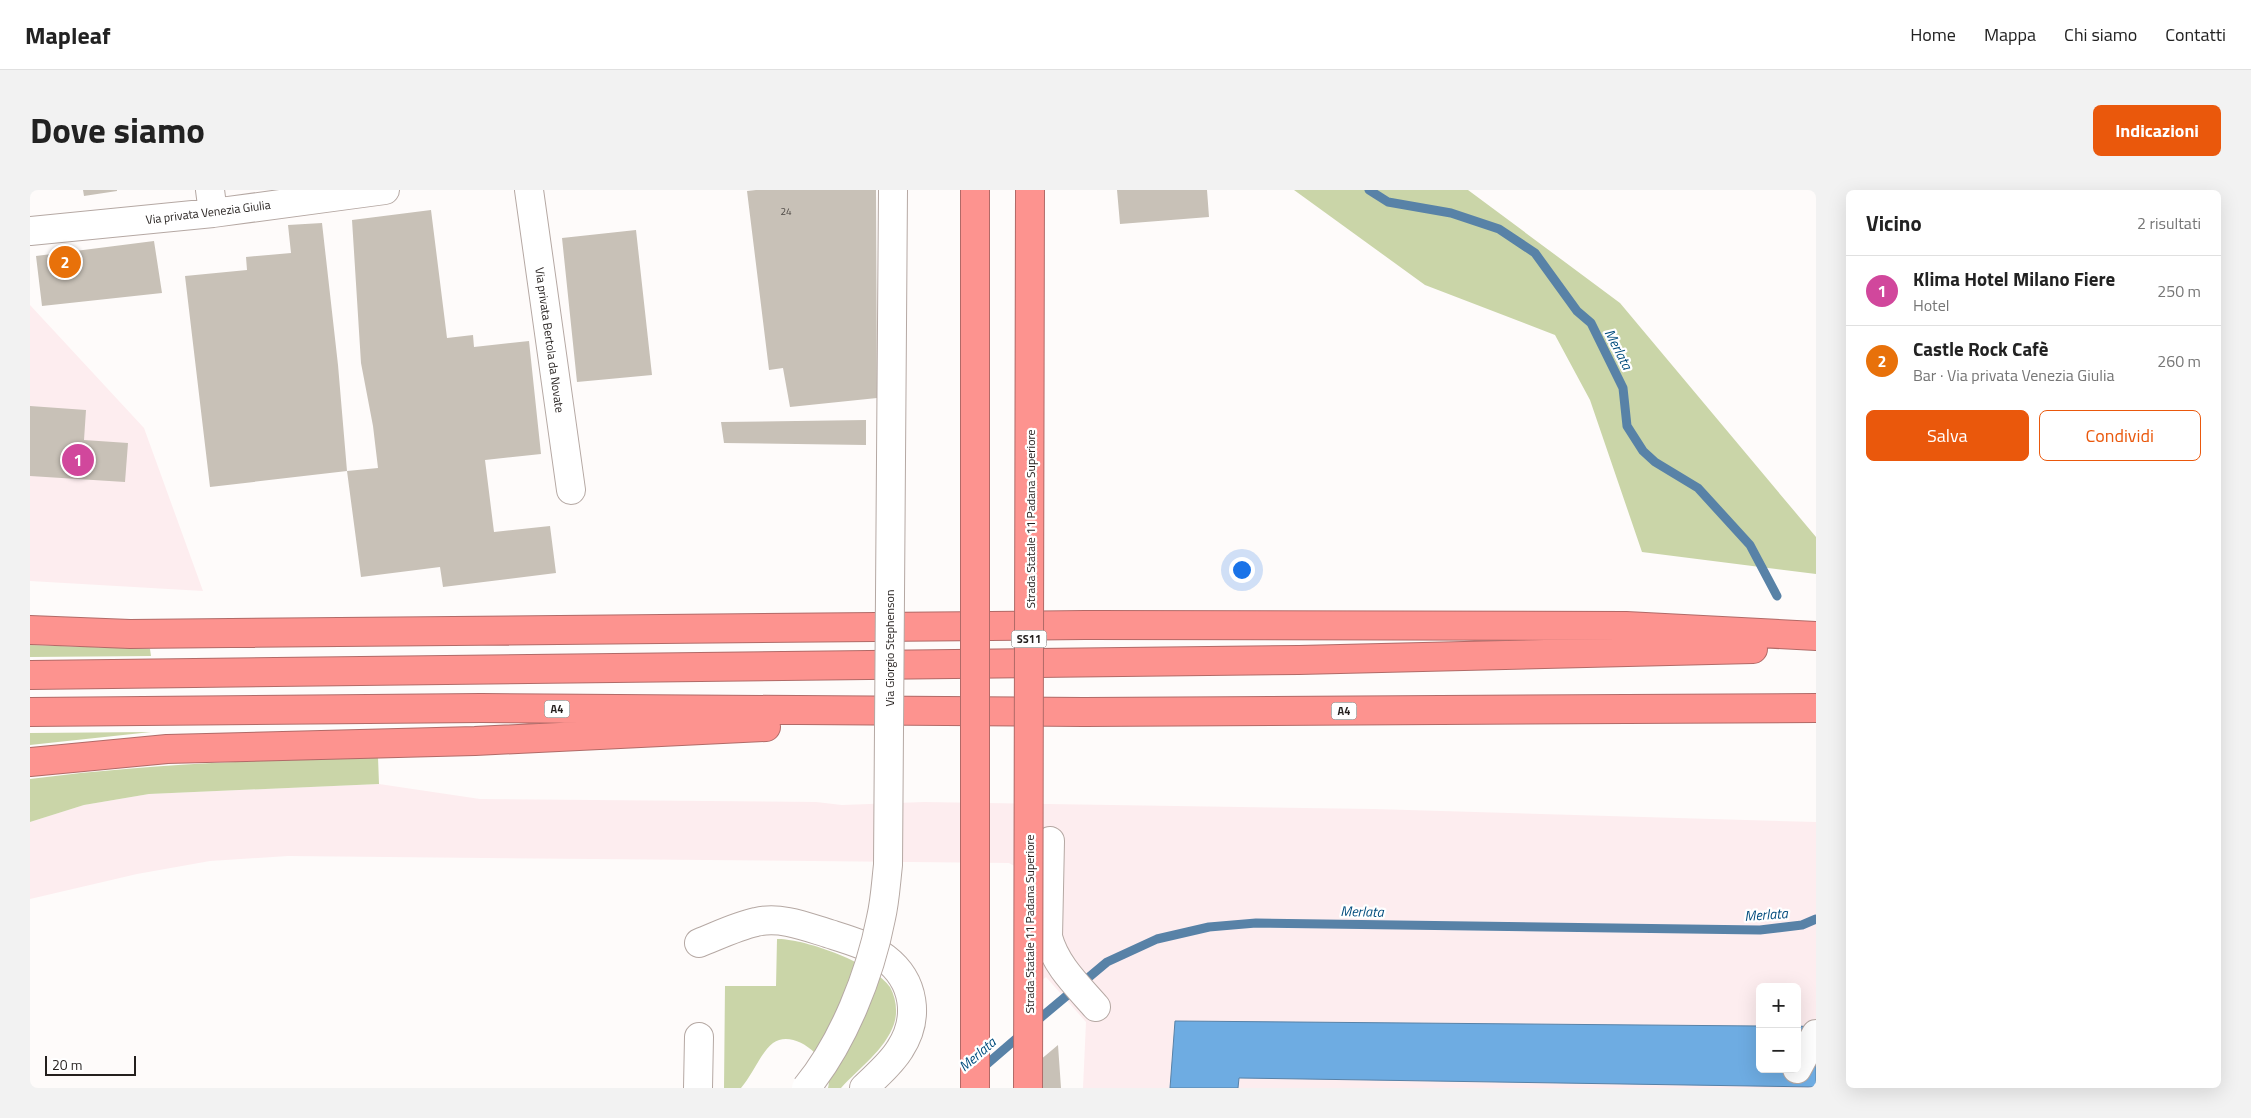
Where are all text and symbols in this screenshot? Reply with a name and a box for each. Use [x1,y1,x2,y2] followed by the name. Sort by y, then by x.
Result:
[25,17,110,53] text: Mapleaf
[1910,21,1956,48] text: Home
[1984,21,2036,48] text: Mappa
[2064,21,2137,48] text: Chi siamo
[2165,21,2226,48] text: Contatti
[30,103,205,157] text: Dove siamo
[2093,105,2221,156] button: Indicazioni
[144,195,272,229] street label: Via privata Venezia Giulia
[780,204,792,219] house number: 24
[1866,207,1922,239] text: Vicino
[2137,211,2201,235] text: 2 risultati
[49,243,81,281] pin: 2
[1913,264,2115,293] text: Klima Hotel Milano Fiere
[530,266,570,414] street label: Via privata Bertola da Novate
[1878,279,1886,303] text: 1
[2157,279,2201,303] text: 250 m
[1913,293,1950,317] text: Hotel
[1600,325,1639,374] water label: Merlata
[1913,334,2049,363] text: Castle Rock Cafè
[1878,349,1886,373] text: 2
[2157,349,2201,373] text: 260 m
[1913,363,2114,387] text: Bar · Via privata Venezia Giulia
[1866,410,2029,461] button: Salva
[2039,410,2201,461] button: Condividi
[1021,429,1040,609] street label: Strada Statale 11 Padana Superiore
[62,441,94,479] pin: 1
[1229,557,1255,583] your location
[880,590,899,706] street label: Via Giorgio Stephenson
[1012,630,1046,648] road number: SS11
[544,700,570,718] road number: A4
[1332,702,1356,720] road number: A4
[1020,834,1039,1014] street label: Strada Statale 11 Padana Superiore
[1340,900,1385,922] water label: Merlata
[1744,902,1789,926] water label: Merlata
[1756,983,1801,1073] map controls
[1756,983,1801,1028] button: +
[1756,1028,1801,1073] button: −
[954,1031,1001,1076] water label: Merlata
[45,1053,136,1076] scale bar
[52,1054,82,1075] text: 20 m

